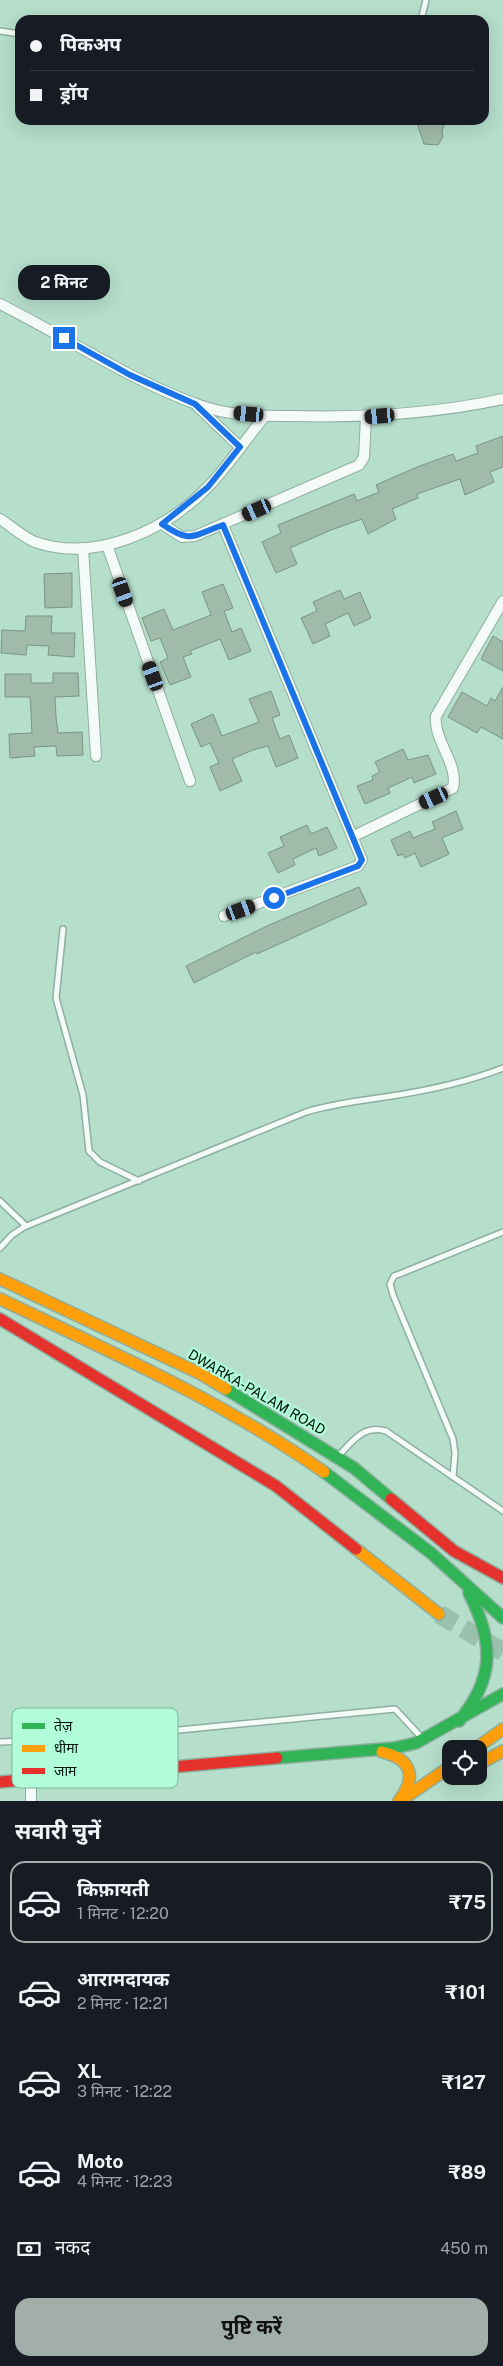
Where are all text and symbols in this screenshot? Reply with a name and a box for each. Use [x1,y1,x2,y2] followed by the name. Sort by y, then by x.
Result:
[60,33,121,55] text: पिकअप
[60,82,88,104] text: ड्रॉप
[18,266,110,300] callout: 2 मिनट
[40,273,88,292] text: 2 मिनट
[53,327,75,349] route end
[233,405,264,423] car
[364,407,395,425] car
[240,497,273,523] car
[111,575,134,609] car
[140,659,165,693] car
[417,785,450,811] car
[263,887,285,909] route start
[224,898,257,922] car
[185,1346,329,1438] street label: DWARKA-PALAM ROAD
[12,1708,178,1788] legend
[54,1717,73,1734] text: तेज़
[54,1740,79,1756] text: धीमा
[442,1740,487,1785] map controls
[442,1740,487,1785] button: locate
[54,1763,77,1779] text: जाम
[15,1818,101,1844] text: सवारी चुनें
[77,1878,149,1900] text: किफ़ायती
[17,1880,62,1925] icon: car
[449,1891,486,1913] text: ₹75
[77,1904,169,1923] text: 1 मिनट · 12:20
[77,1968,169,1990] text: आरामदायक
[17,1970,62,2015] icon: car
[445,1981,486,2003] text: ₹101
[77,1994,168,2013] text: 2 मिनट · 12:21
[17,2060,62,2105] icon: car
[77,2060,102,2082] text: XL
[442,2071,486,2093] text: ₹127
[77,2082,172,2101] text: 3 मिनट · 12:22
[17,2150,62,2195] icon: car
[77,2150,123,2172] text: Moto
[449,2161,486,2183] text: ₹89
[77,2172,173,2191] text: 4 मिनट · 12:23
[15,2235,43,2263] icon: cash
[55,2236,90,2258] text: नकद
[440,2239,488,2258] text: 450 m
[15,2298,488,2356] button: पुष्टि करें

